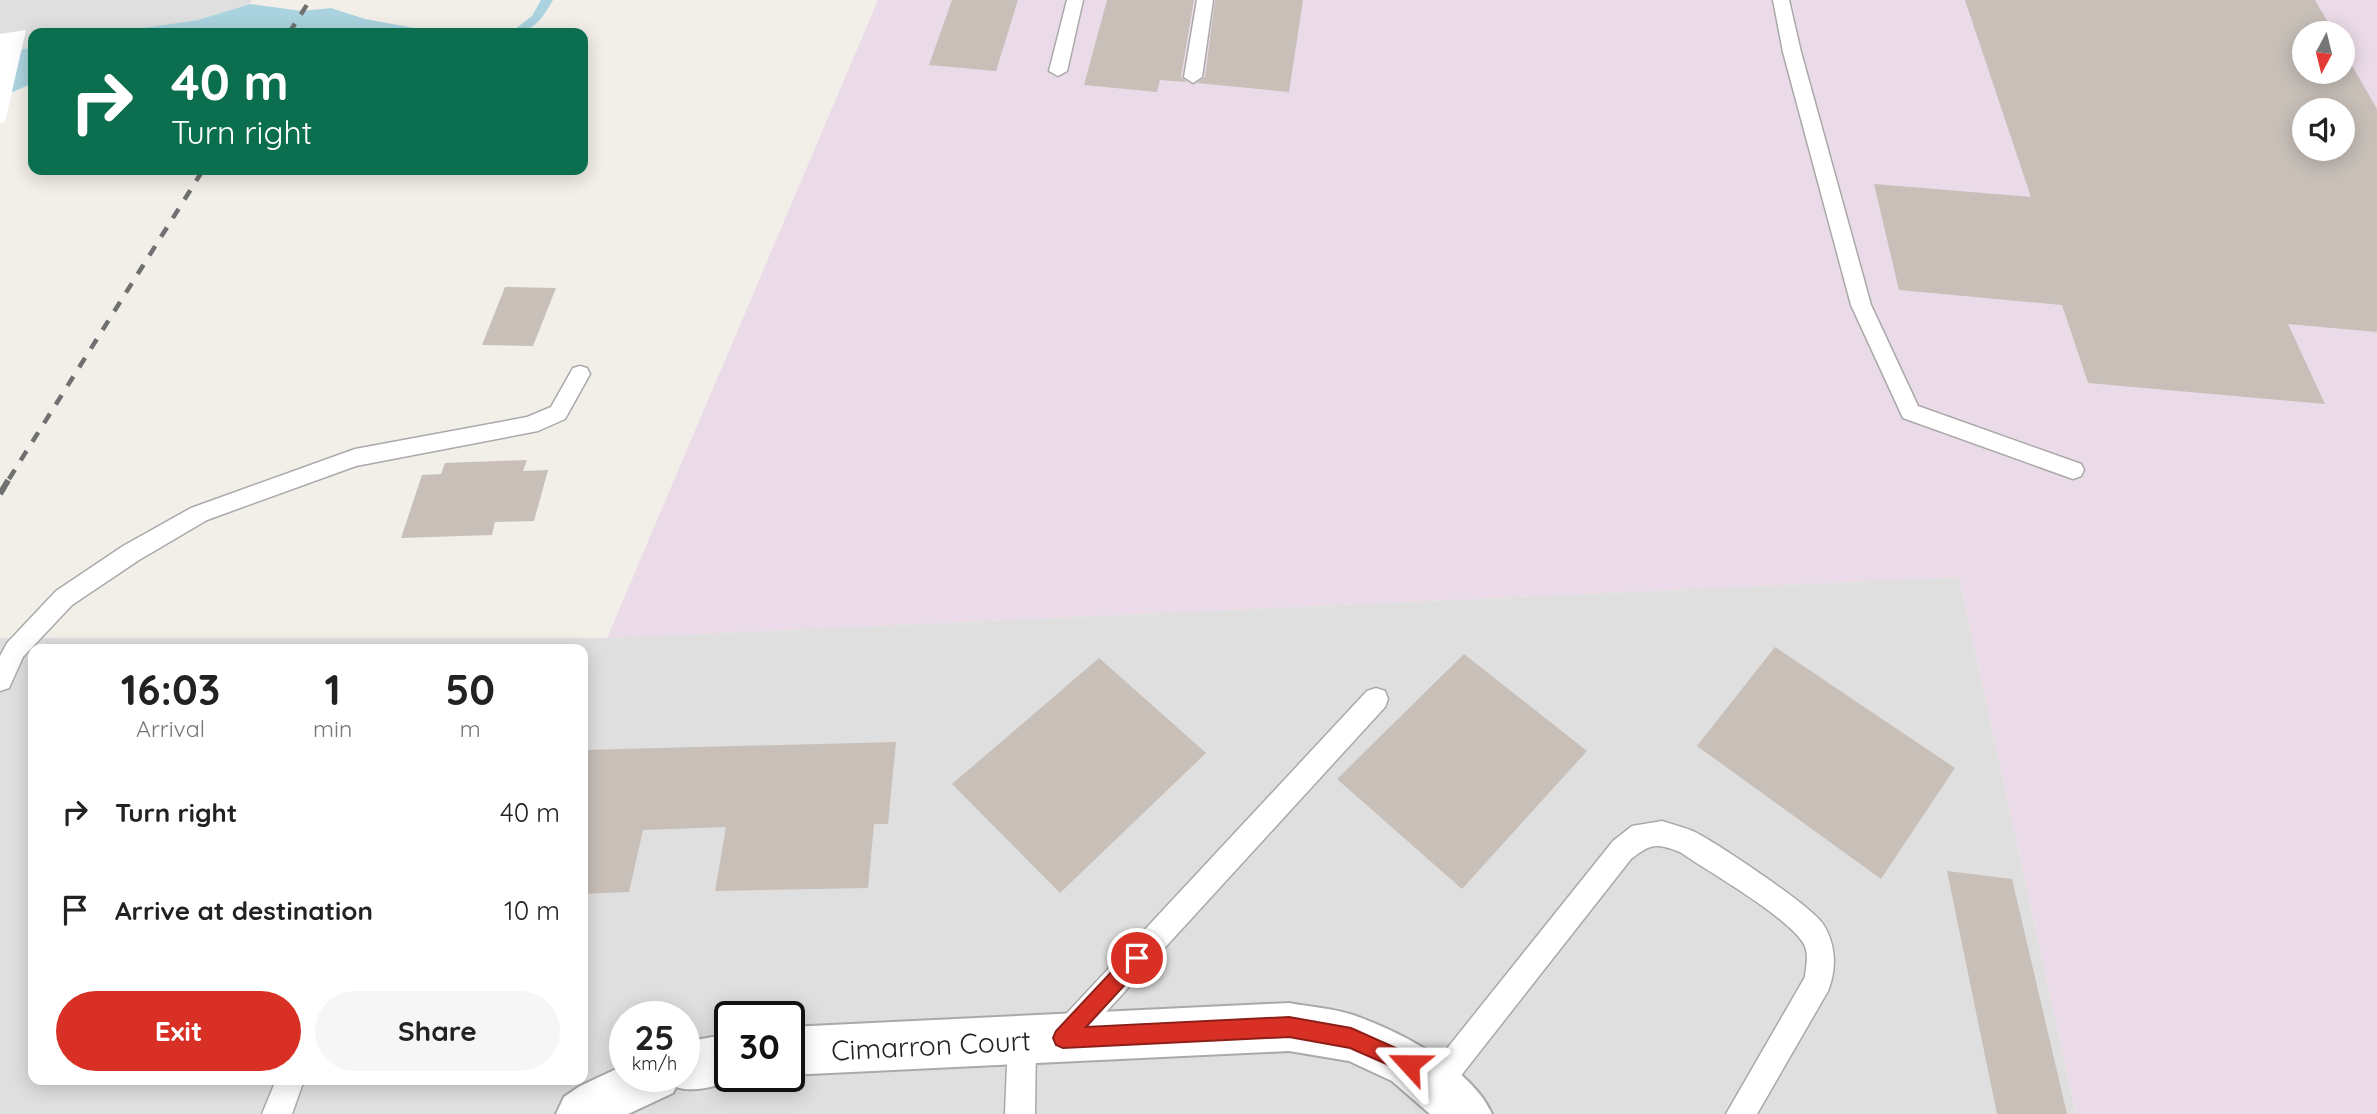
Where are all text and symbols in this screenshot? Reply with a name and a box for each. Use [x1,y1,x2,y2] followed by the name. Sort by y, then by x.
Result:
[2292,21,2356,84] north arrow
[2292,21,2355,161] map controls
[171,51,289,112] text: 40 m
[56,56,147,147] icon: right
[2292,98,2355,161] button: sound
[171,112,312,152] text: Turn right
[121,663,220,716] text: 16:03
[325,663,341,716] text: 1
[445,663,495,716] text: 50
[136,714,205,743] text: Arrival
[313,714,352,743] text: min
[460,714,481,743] text: m
[56,793,94,831] icon: right
[115,796,237,829] text: Turn right
[500,796,560,829] text: 40 m
[56,891,94,929] icon: arrive
[115,894,373,927] text: Arrive at destination
[504,894,560,927] text: 10 m
[1107,928,1167,988] pin
[1118,939,1156,977] icon: arrive
[56,991,301,1071] button: Exit
[315,991,560,1071] button: Share
[714,1001,805,1092] speed limit sign: 30
[634,1015,675,1059] text: 25
[830,1022,1032,1068] street label: Cimarron Court
[1372,1027,1446,1101] position arrow
[632,1052,677,1075] text: km/h

